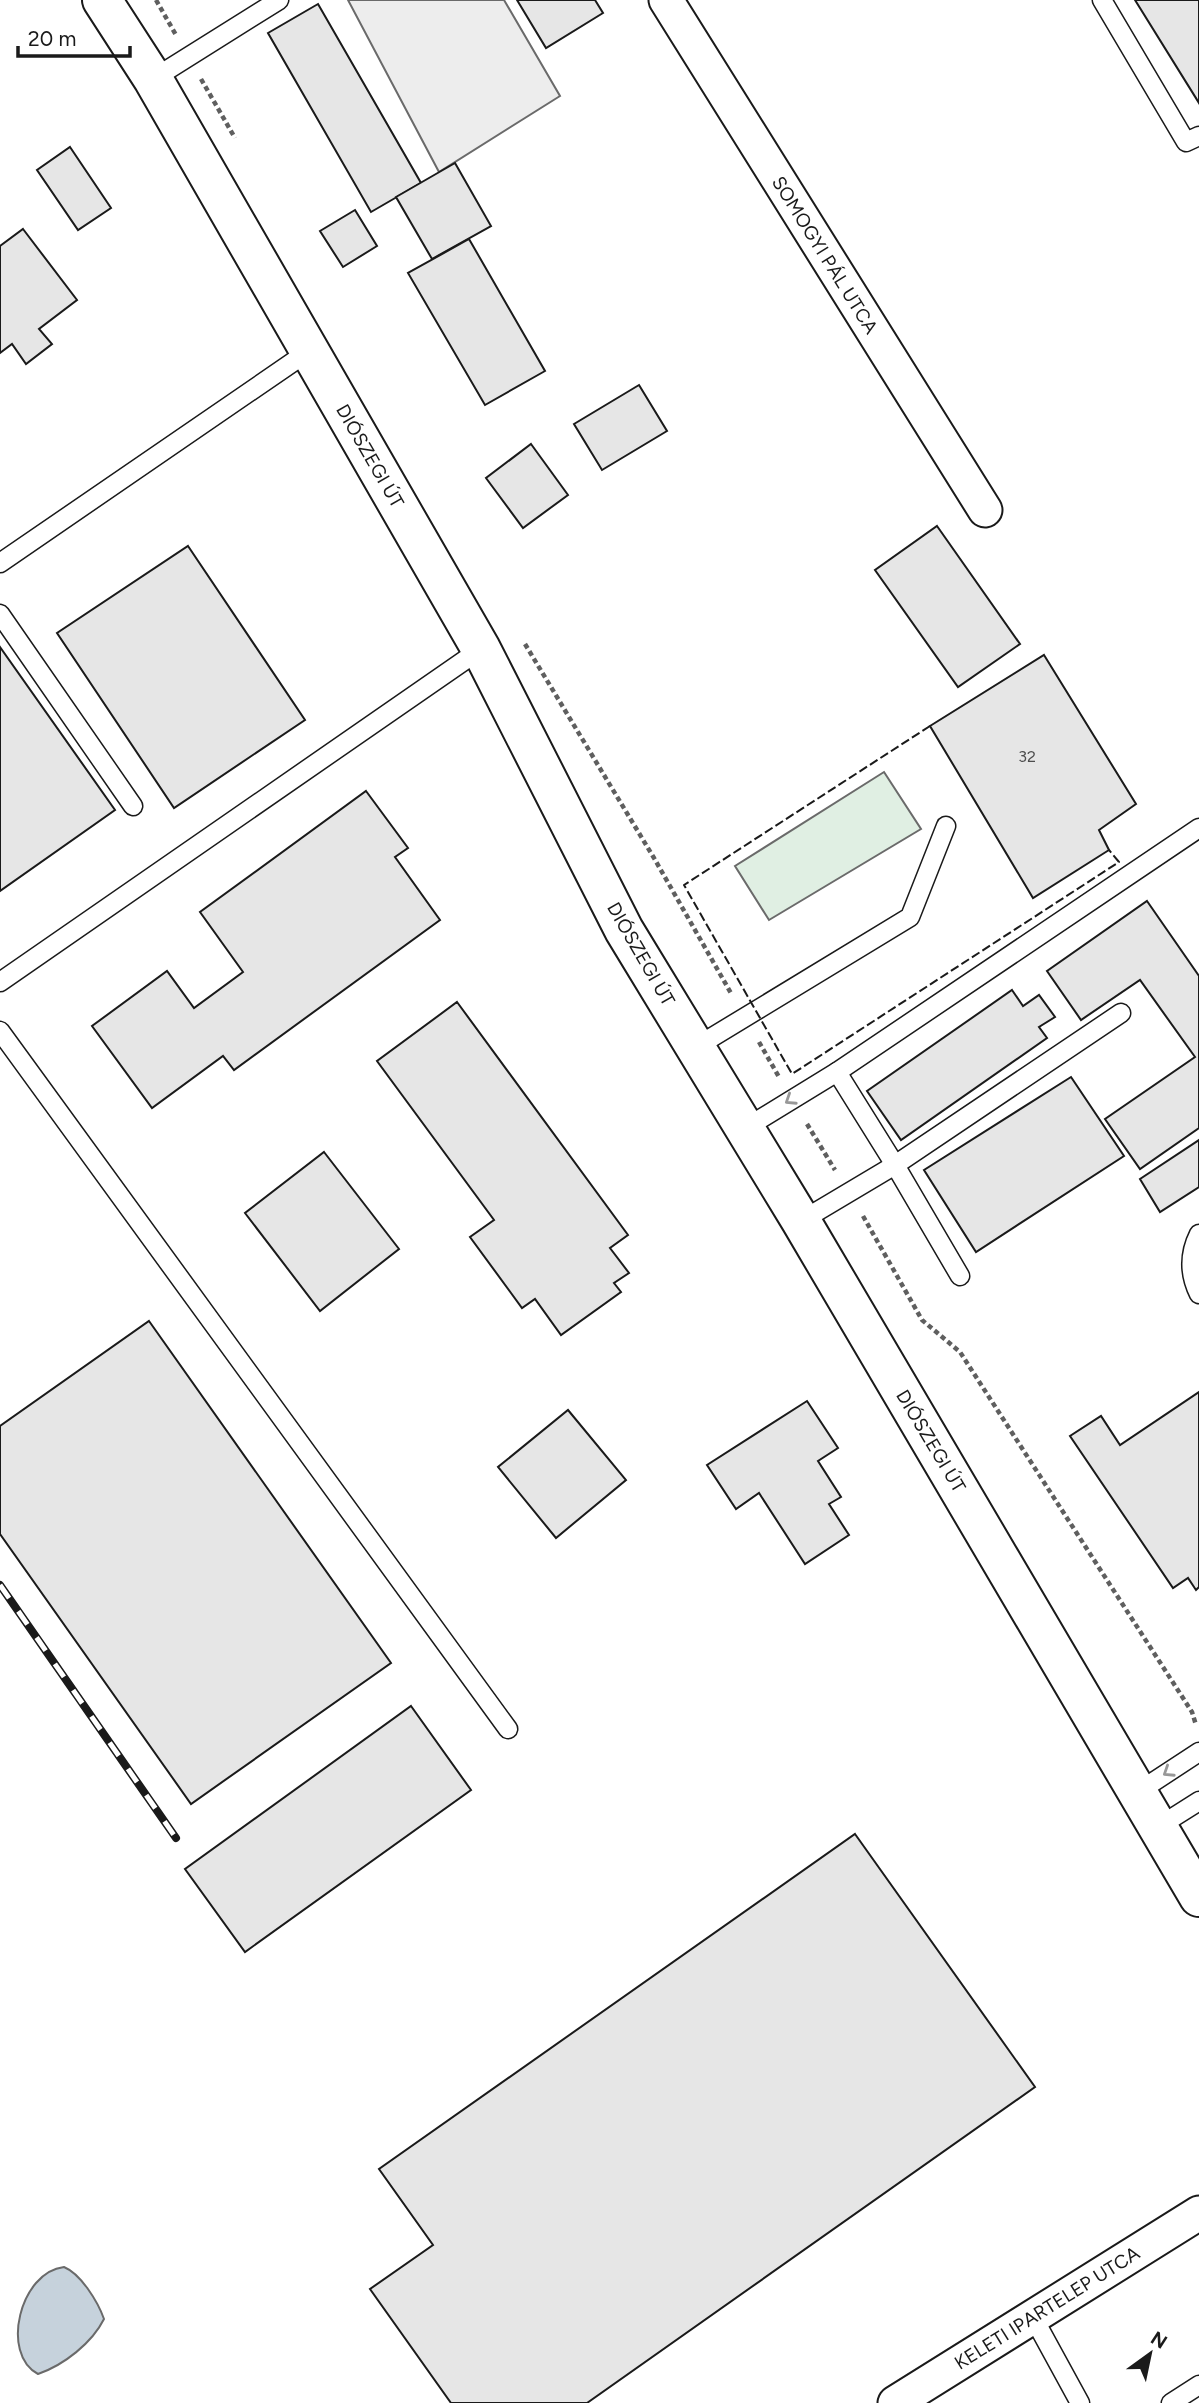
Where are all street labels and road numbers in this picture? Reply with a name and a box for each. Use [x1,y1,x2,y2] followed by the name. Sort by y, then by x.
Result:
[767,172,883,338] street label: SOMOGYI PÁL UTCA
[331,400,409,512] street label: DIÓSZEGI ÚT
[602,898,680,1010] street label: DIÓSZEGI ÚT
[891,1385,971,1497] street label: DIÓSZEGI ÚT
[950,2241,1144,2374] street label: KELETI IPARTELEP UTCA

